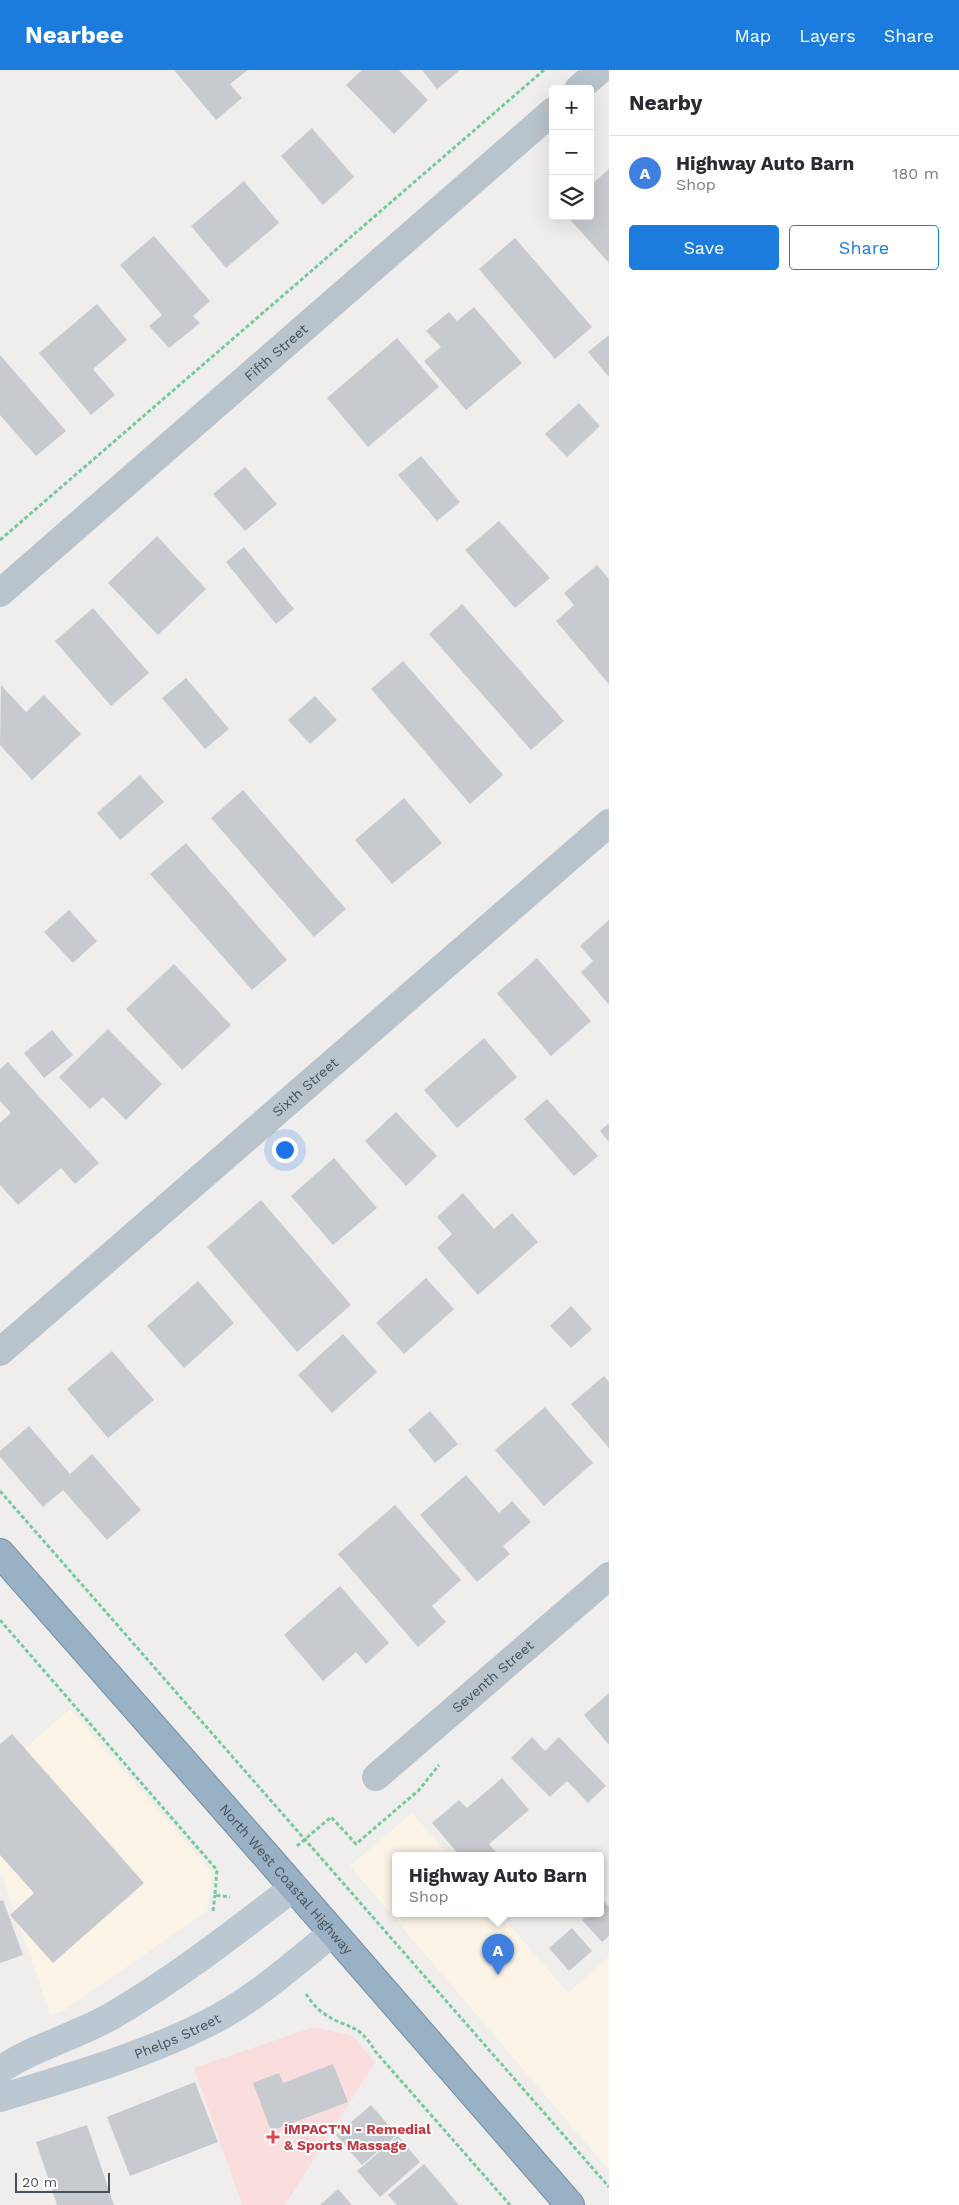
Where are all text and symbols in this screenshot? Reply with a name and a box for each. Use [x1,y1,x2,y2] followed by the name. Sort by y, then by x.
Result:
[25,21,124,49] text: Nearbee
[734,25,771,46] text: Map
[799,25,856,46] text: Layers
[884,25,934,46] text: Share
[549,85,594,220] map controls
[549,85,594,130] button: +
[629,90,702,115] text: Nearby
[549,130,594,175] button: −
[676,152,854,175] text: Highway Auto Barn
[640,164,650,183] text: A
[892,164,939,183] text: 180 m
[549,175,594,220] button: layers
[676,175,716,194] text: Shop
[629,225,779,270] button: Save
[789,225,939,270] button: Share
[241,321,311,384] street label: Fifth Street
[269,1054,341,1120] street label: Sixth Street
[272,1137,298,1163] your location
[449,1637,537,1716] street label: Seventh Street
[217,1801,357,1958] street label: North West Coastal Highway
[392,1852,604,1917] popup
[409,1864,587,1887] text: Highway Auto Barn
[409,1887,449,1906] text: Shop
[482,1934,514,1975] pin: A
[132,2010,223,2062] street label: Phelps Street
[284,2121,431,2153] place label: iMPACT'N - Remedial & Sports Massage
[266,2130,280,2144] marker: iMPACT'N - Remedial & Sports Massage
[15,2170,110,2193] scale bar
[22,2174,57,2190] text: 20 m

